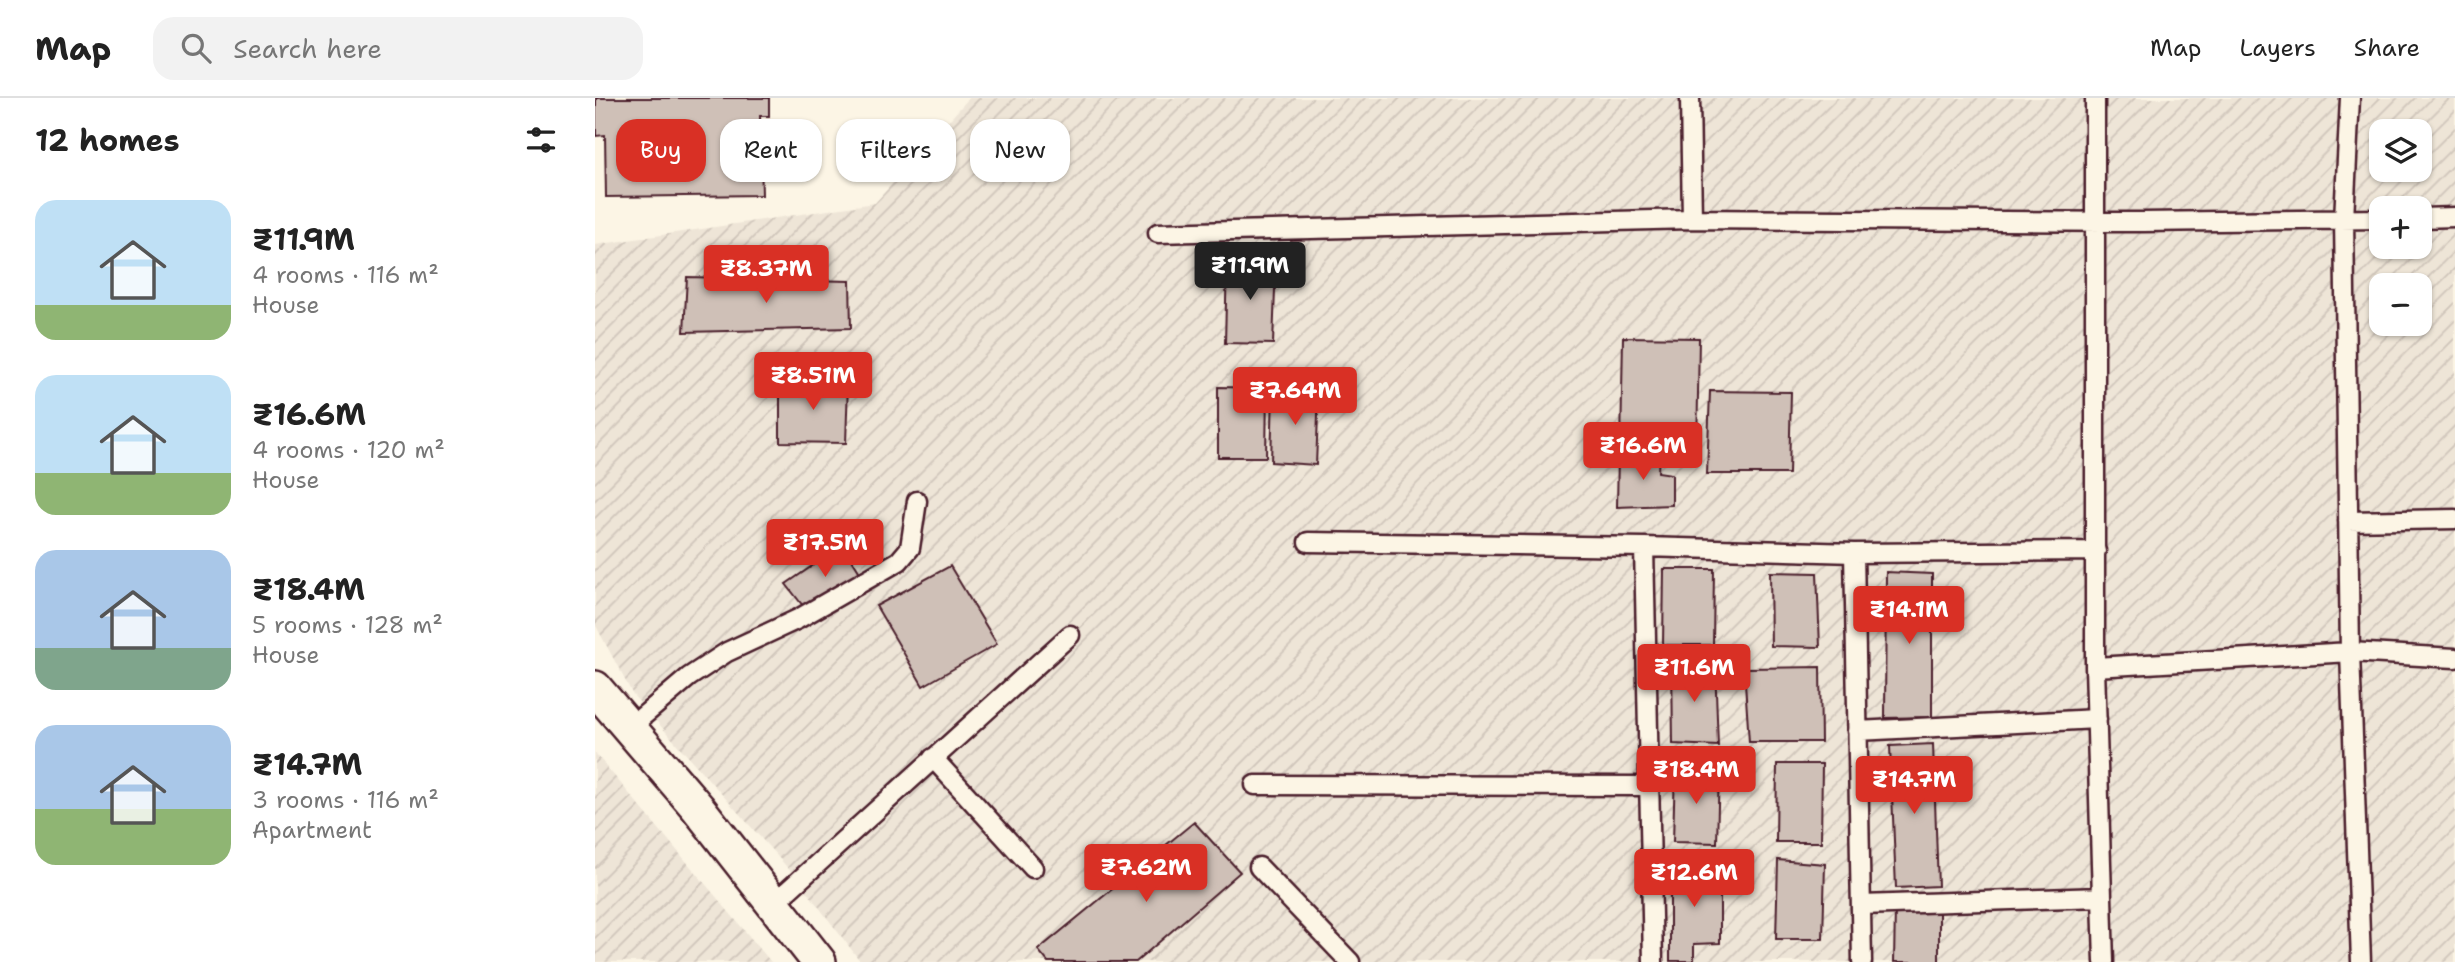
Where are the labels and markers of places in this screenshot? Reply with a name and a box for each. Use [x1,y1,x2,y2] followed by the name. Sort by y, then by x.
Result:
[1193,242,1307,302] pin: ₹11.9M
[709,246,823,305] pin: ₹8.37M
[756,352,870,412] pin: ₹8.51M
[1238,368,1352,427] pin: ₹7.64M
[1586,422,1700,482] pin: ₹16.6M
[768,519,882,579] pin: ₹17.5M
[1852,587,1966,646] pin: ₹14.1M
[1637,644,1751,704] pin: ₹11.6M
[1639,746,1753,806] pin: ₹18.4M
[1857,756,1971,816] pin: ₹14.7M
[1089,844,1203,904] pin: ₹7.62M
[1637,850,1751,909] pin: ₹12.6M

